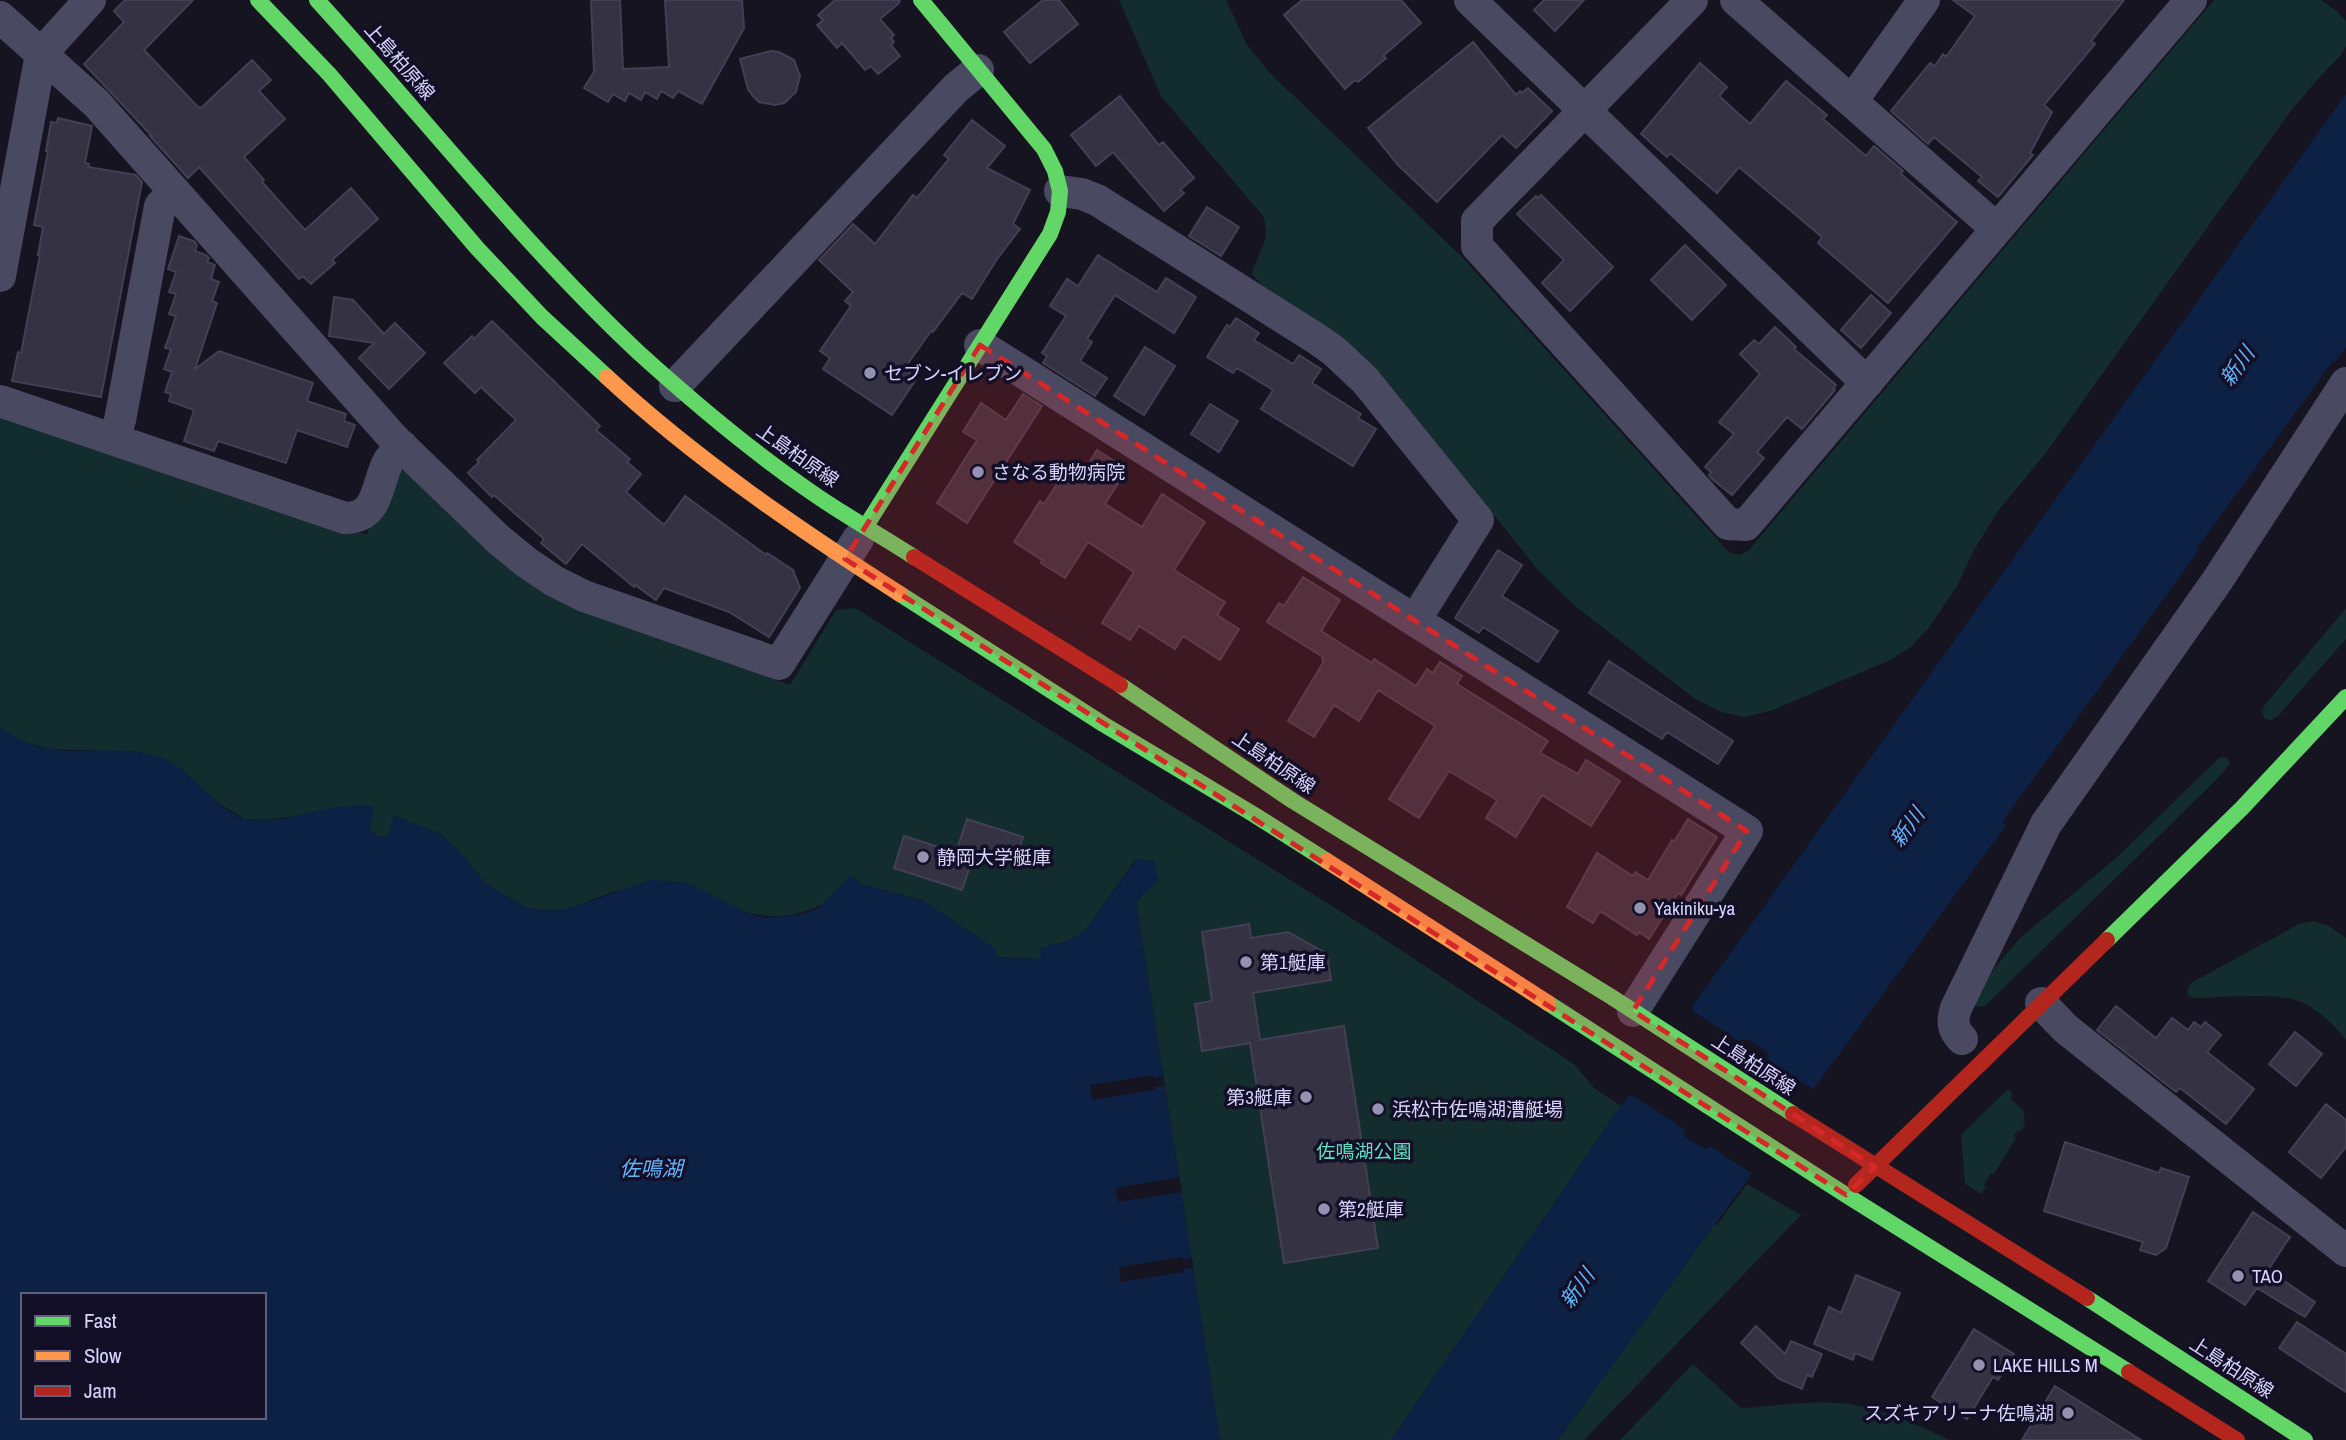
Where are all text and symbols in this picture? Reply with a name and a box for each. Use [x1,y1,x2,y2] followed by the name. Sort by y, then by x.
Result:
[359,17,441,105] street label: 上島柏原線
[2213,339,2262,392] water label: 新川
[884,360,1022,386] place label: セブン-イレブン
[862,365,878,381] marker: セブン-イレブン
[752,417,844,493] street label: 上島柏原線
[992,459,1125,485] place label: さなる動物病院
[970,464,986,480] marker: さなる動物病院
[1227,725,1321,799] street label: 上島柏原線
[1883,800,1932,853] water label: 新川
[937,844,1051,870] place label: 静岡大学艇庫
[915,849,931,865] marker: 静岡大学艇庫
[1654,895,1735,921] place label: Yakiniku-ya
[1632,900,1648,916] marker: Yakiniku-ya
[1260,949,1326,975] place label: 第1艇庫
[1238,954,1254,970] marker: 第1艇庫
[1707,1027,1801,1101] street label: 上島柏原線
[1226,1084,1292,1110] place label: 第3艇庫
[1298,1089,1314,1105] marker: 第3艇庫
[1392,1096,1563,1122] place label: 浜松市佐鳴湖漕艇場
[1370,1101,1386,1117] marker: 浜松市佐鳴湖漕艇場
[1316,1138,1412,1164] park label: 佐鳴湖公園
[620,1154,685,1183] water label: 佐鳴湖
[1338,1196,1404,1222] place label: 第2艇庫
[1316,1201,1332,1217] marker: 第2艇庫
[1553,1261,1602,1314] water label: 新川
[2252,1263,2283,1289] place label: TAO
[2230,1268,2246,1284] marker: TAO
[21,1293,266,1419] legend
[84,1306,117,1335] text: Fast
[2185,1330,2279,1404] street label: 上島柏原線
[84,1341,122,1370] text: Slow
[1993,1352,2098,1378] place label: LAKE HILLS M
[1971,1357,1987,1373] marker: LAKE HILLS M
[84,1376,117,1405] text: Jam
[1864,1400,2054,1426] place label: スズキアリーナ佐鳴湖
[2060,1405,2076,1421] marker: スズキアリーナ佐鳴湖

